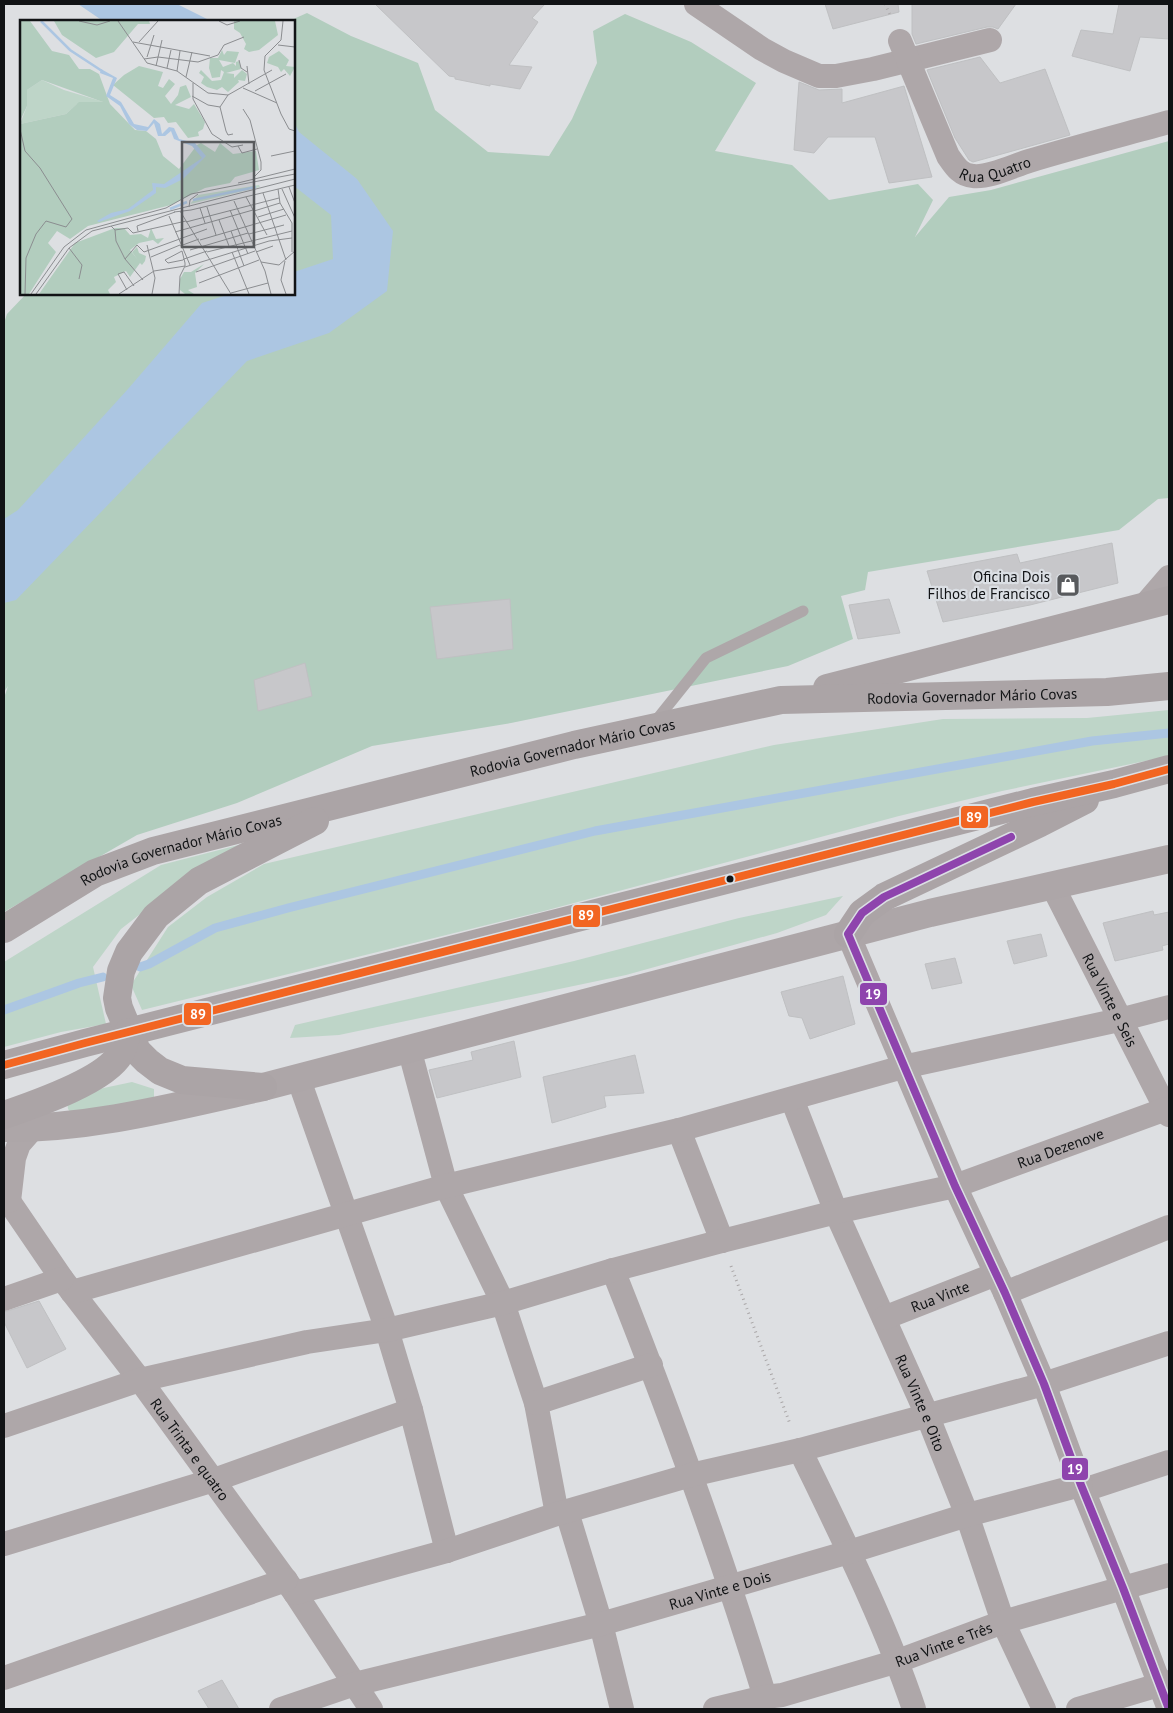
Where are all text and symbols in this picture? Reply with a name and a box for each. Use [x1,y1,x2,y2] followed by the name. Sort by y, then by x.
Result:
[20,20,295,295] inset map
[956,152,1033,186] street label: Rua Quatro
[928,567,1050,603] place label: Oficina Dois Filhos de Francisco
[1055,572,1081,598] shop icon: Oficina Dois Filhos de Francisco
[867,683,1077,707] street label: Rodovia Governador Mário Covas
[468,714,677,780] street label: Rodovia Governador Mário Covas
[960,805,989,829] line badge: 89
[966,808,982,826] text: 89
[76,810,284,889] street label: Rodovia Governador Mário Covas
[725,874,735,884] unlabelled marker
[572,904,601,928] line badge: 89
[578,906,594,924] text: 89
[1079,950,1142,1050] street label: Rua Vinte e Seis
[859,982,888,1006] line badge: 19
[865,985,881,1003] text: 19
[183,1002,212,1026] line badge: 89
[190,1005,206,1023] text: 89
[1015,1123,1106,1172] street label: Rua Dezenove
[908,1276,972,1316] street label: Rua Vinte
[891,1351,950,1454] street label: Rua Vinte e Oito
[147,1394,234,1504] street label: Rua Trinta e quatro
[1061,1457,1089,1481] line badge: 19
[1067,1460,1083,1478] text: 19
[667,1566,773,1613] street label: Rua Vinte e Dois
[892,1617,995,1671] street label: Rua Vinte e Três

